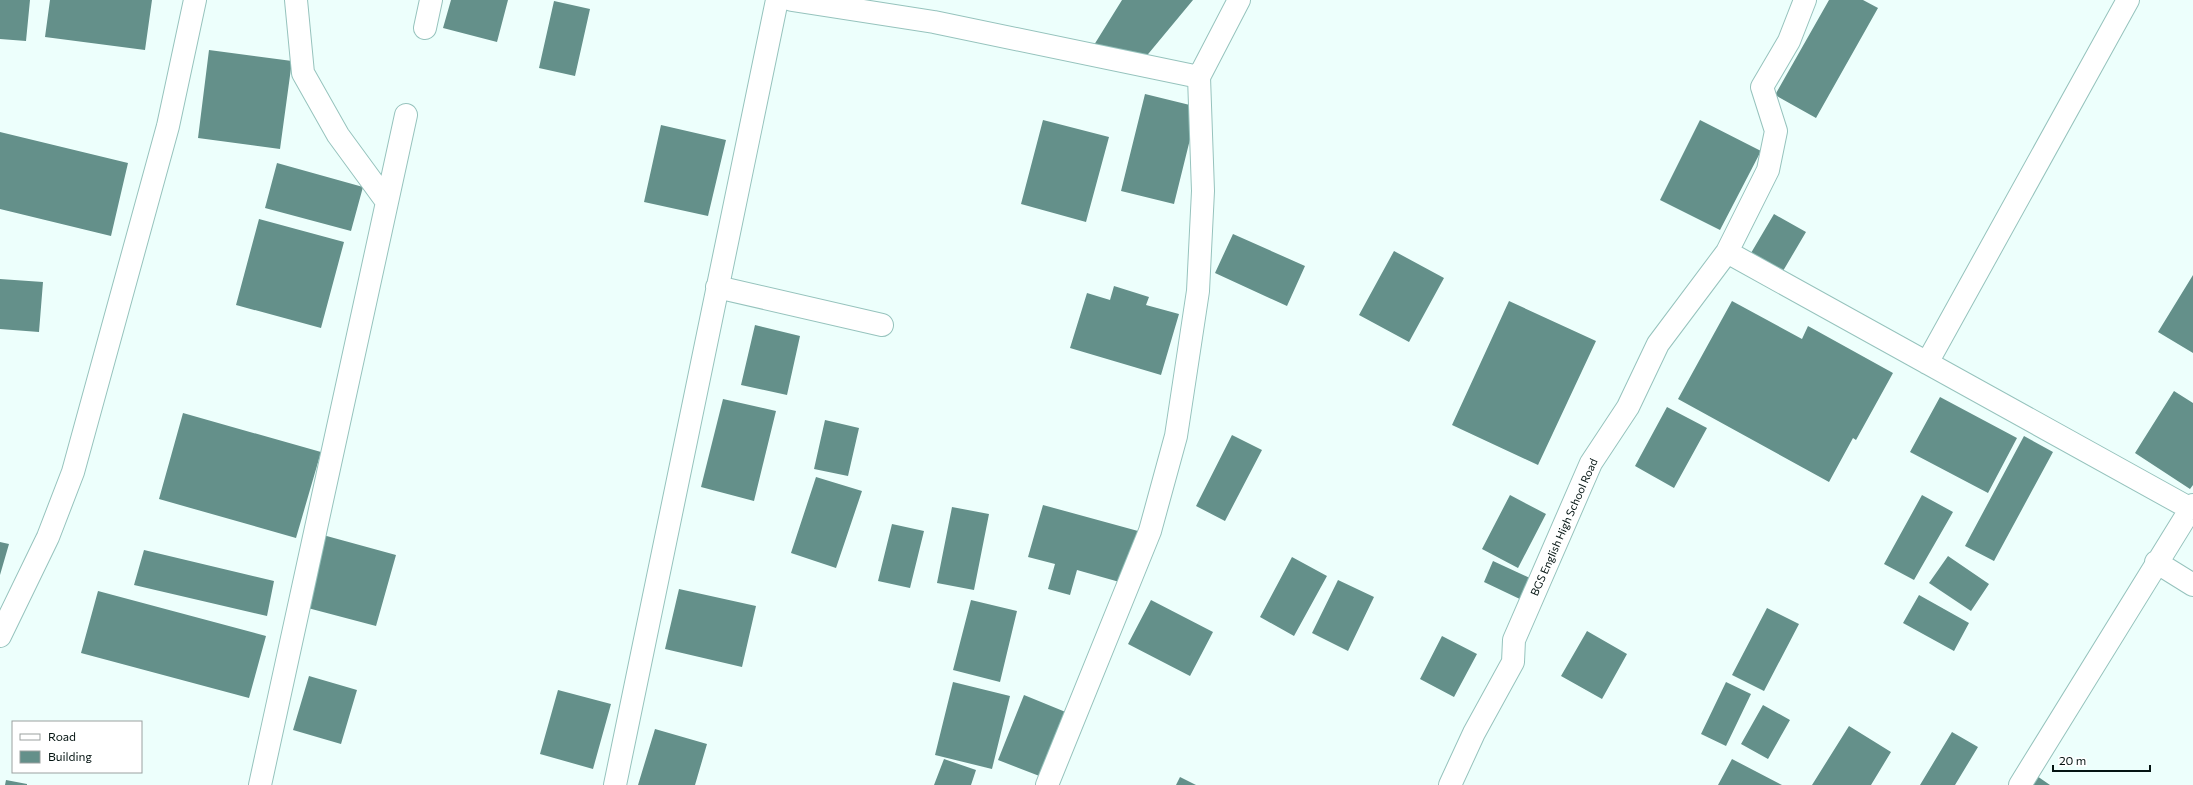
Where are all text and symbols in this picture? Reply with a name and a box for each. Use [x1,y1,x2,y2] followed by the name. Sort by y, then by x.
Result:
[1527,456,1600,597] street label: BGS English High School Road
[12,721,142,773] legend
[48,729,76,743] text: Road
[2053,747,2150,773] scale bar
[48,749,92,763] text: Building
[2059,753,2086,767] text: 20 m

